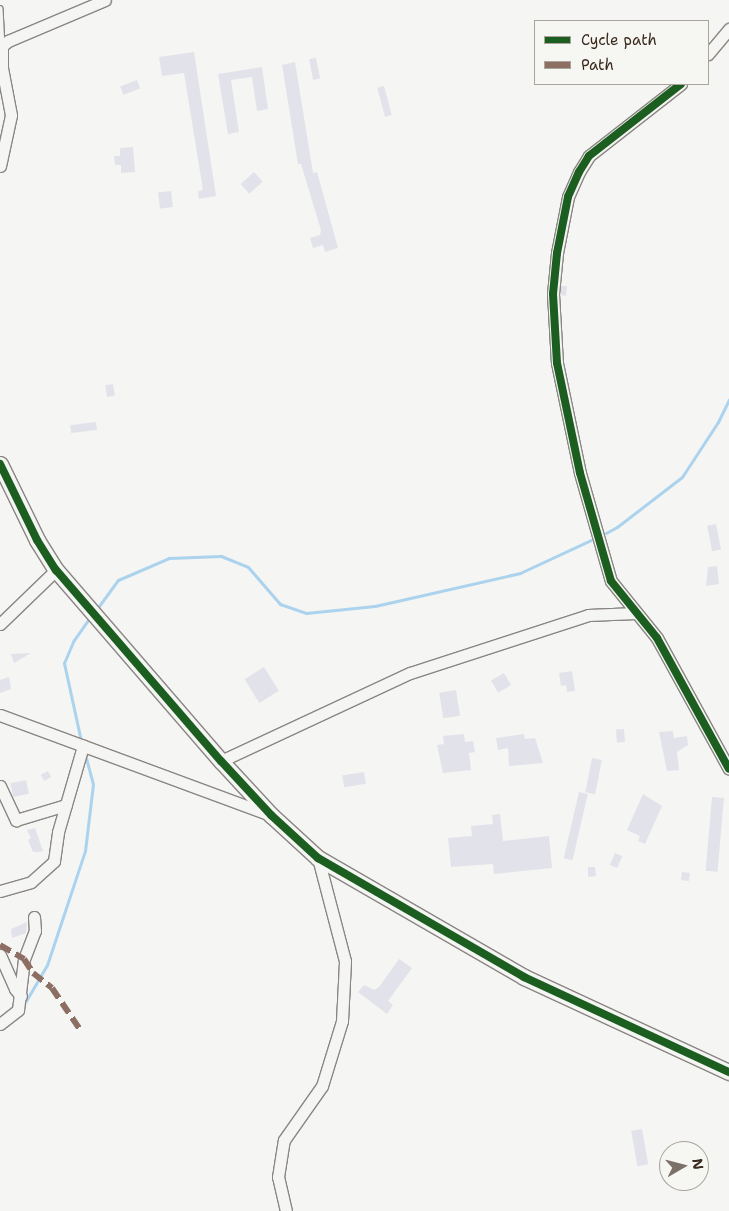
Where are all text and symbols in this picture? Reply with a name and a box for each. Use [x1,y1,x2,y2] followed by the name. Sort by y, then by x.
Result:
[534,20,709,85] legend
[581,30,657,50] text: Cycle path
[581,55,614,75] text: Path
[659,1141,709,1191] north arrow
[688,1157,708,1171] text: N

